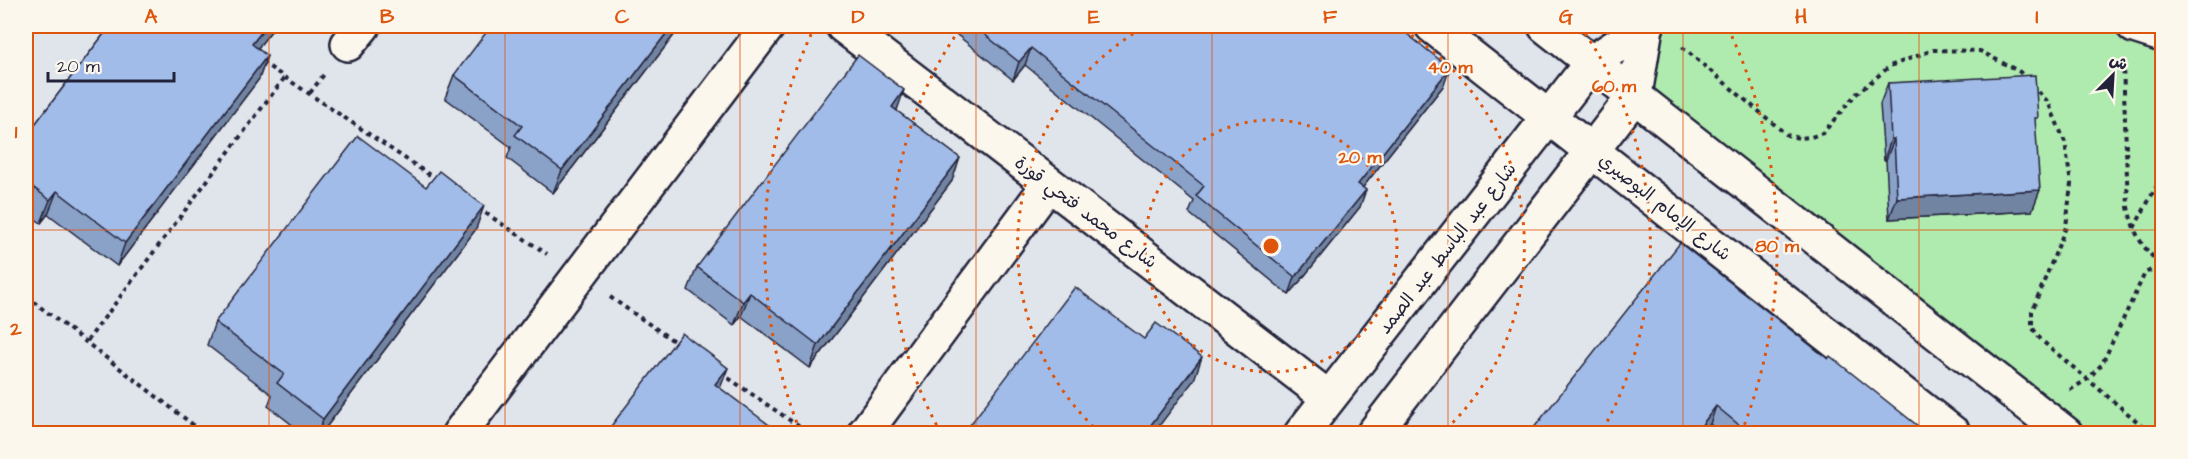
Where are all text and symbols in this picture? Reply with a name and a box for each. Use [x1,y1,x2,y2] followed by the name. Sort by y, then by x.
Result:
[145,3,158,31] text: A
[380,3,395,31] text: B
[615,3,630,31] text: C
[852,3,865,31] text: D
[1088,3,1100,31] text: E
[1323,3,1338,31] text: F
[1559,3,1573,31] text: G
[1795,3,1807,31] text: H
[2035,3,2039,31] text: I
[48,45,174,83] scale bar
[2083,45,2143,105] north arrow
[2106,49,2131,76] text: ش
[57,54,100,79] text: 20 m
[1428,55,1473,80] text: 40 m
[1592,74,1637,99] text: 60 m
[15,118,18,146] text: 1
[1338,145,1382,170] text: 20 m
[1593,148,1736,268] street label: شارع الإمام البوصيري
[1007,150,1162,277] street label: شارع محمد فتحي قورة
[1372,157,1522,339] street label: شارع عبد الباسط عبد الصمد
[1755,234,1800,259] text: 80 m
[1261,236,1281,256] centre of rings
[9,315,22,343] text: 2

